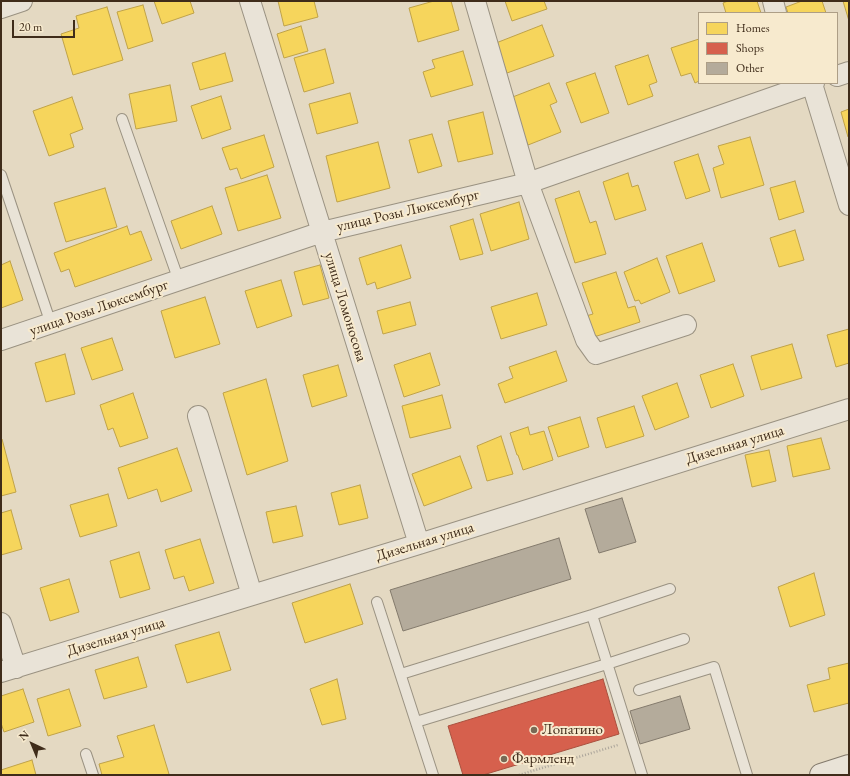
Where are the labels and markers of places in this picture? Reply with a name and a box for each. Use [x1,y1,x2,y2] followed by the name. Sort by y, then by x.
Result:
[542,721,603,739] place label: Лопатино
[529,725,539,735] marker: Лопатино
[512,750,574,768] place label: Фармленд
[499,754,509,764] marker: Фармленд

